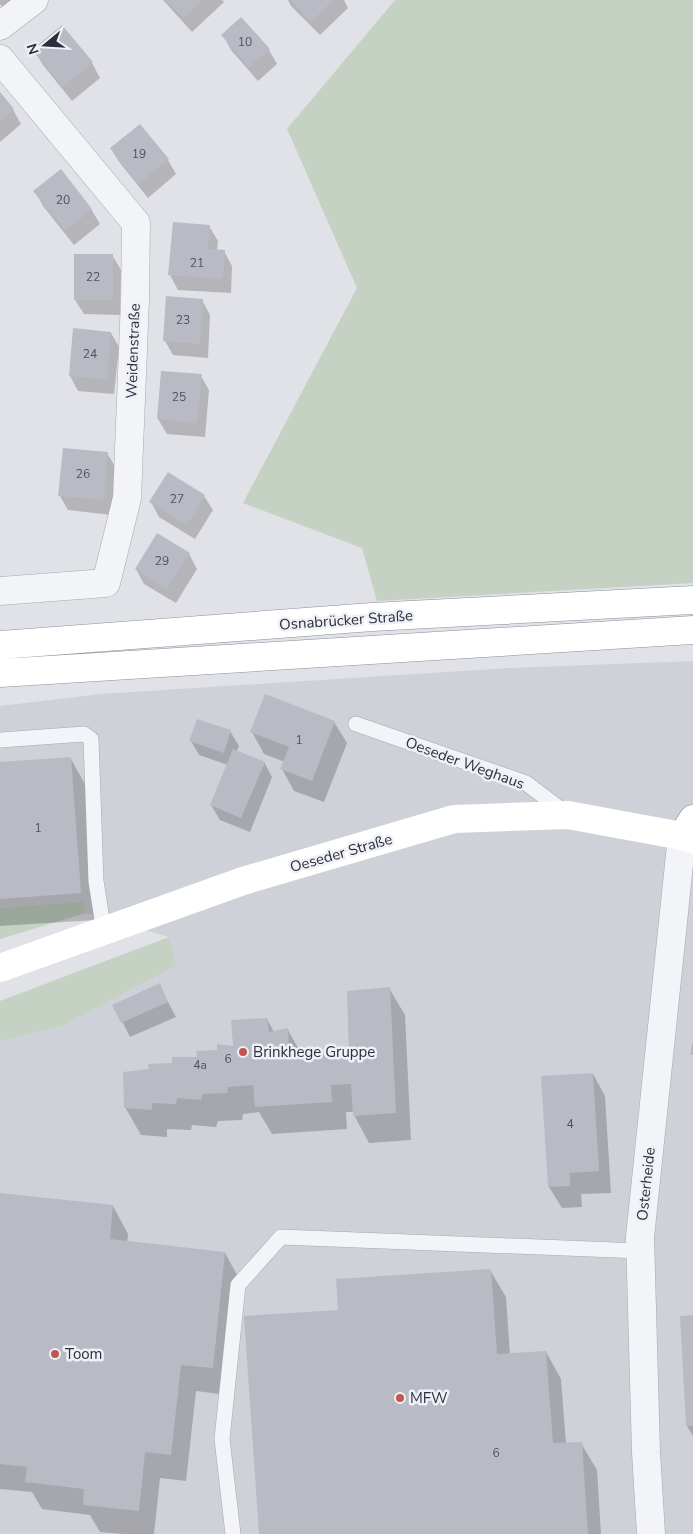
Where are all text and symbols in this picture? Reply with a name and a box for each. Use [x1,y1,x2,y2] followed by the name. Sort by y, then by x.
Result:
[20,20,70,70] north arrow
[238,34,252,50] house number: 10
[22,41,44,57] text: N
[132,146,146,162] house number: 19
[56,192,70,208] house number: 20
[190,255,204,271] house number: 21
[86,269,100,285] house number: 22
[121,303,145,399] street label: Weidenstraße
[176,312,190,328] house number: 23
[83,346,97,362] house number: 24
[172,389,186,405] house number: 25
[76,466,90,482] house number: 26
[170,491,184,507] house number: 27
[155,553,169,569] house number: 29
[278,605,414,635] street label: Osnabrücker Straße
[295,732,303,748] house number: 1
[403,732,527,794] street label: Oeseder Weghaus
[34,820,42,836] house number: 1
[288,829,394,877] street label: Oeseder Straße
[253,1042,375,1062] place label: Brinkhege Gruppe
[237,1046,249,1058] marker: Brinkhege Gruppe
[224,1051,232,1067] house number: 6
[193,1057,207,1073] house number: 4a
[566,1116,574,1132] house number: 4
[632,1146,660,1222] street label: Osterheide
[65,1344,102,1364] place label: Toom
[49,1348,61,1360] marker: Toom
[410,1388,448,1408] place label: MFW
[394,1392,406,1404] marker: MFW
[492,1445,500,1461] house number: 6

